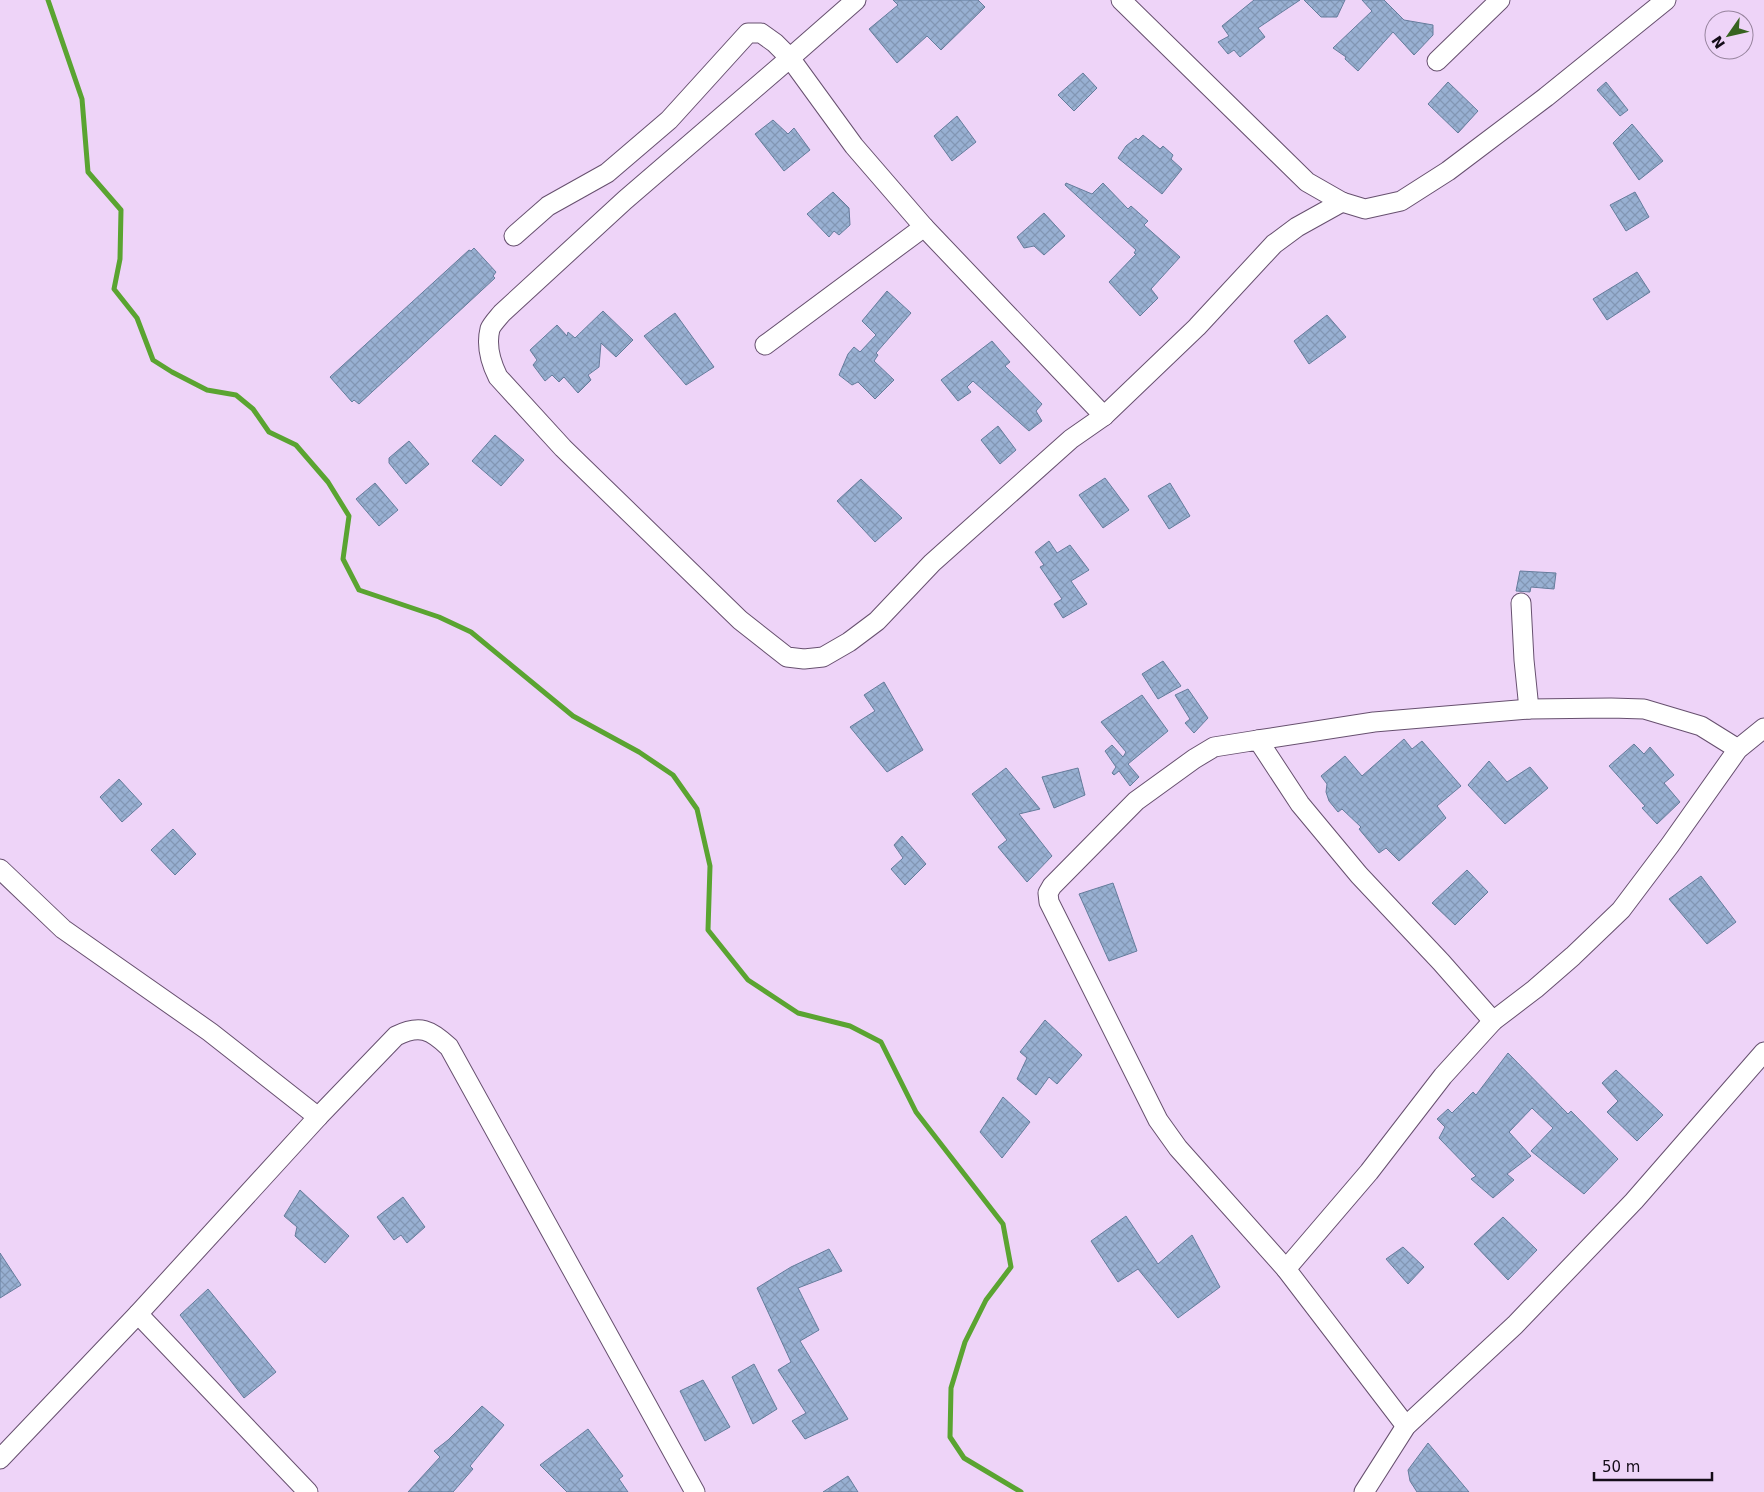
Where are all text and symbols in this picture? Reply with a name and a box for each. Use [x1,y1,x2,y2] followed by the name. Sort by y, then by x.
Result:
[1704,10,1754,60] north arrow
[1708,33,1728,52] text: N
[1594,1450,1712,1482] scale bar
[1602,1458,1640,1476] text: 50 m

